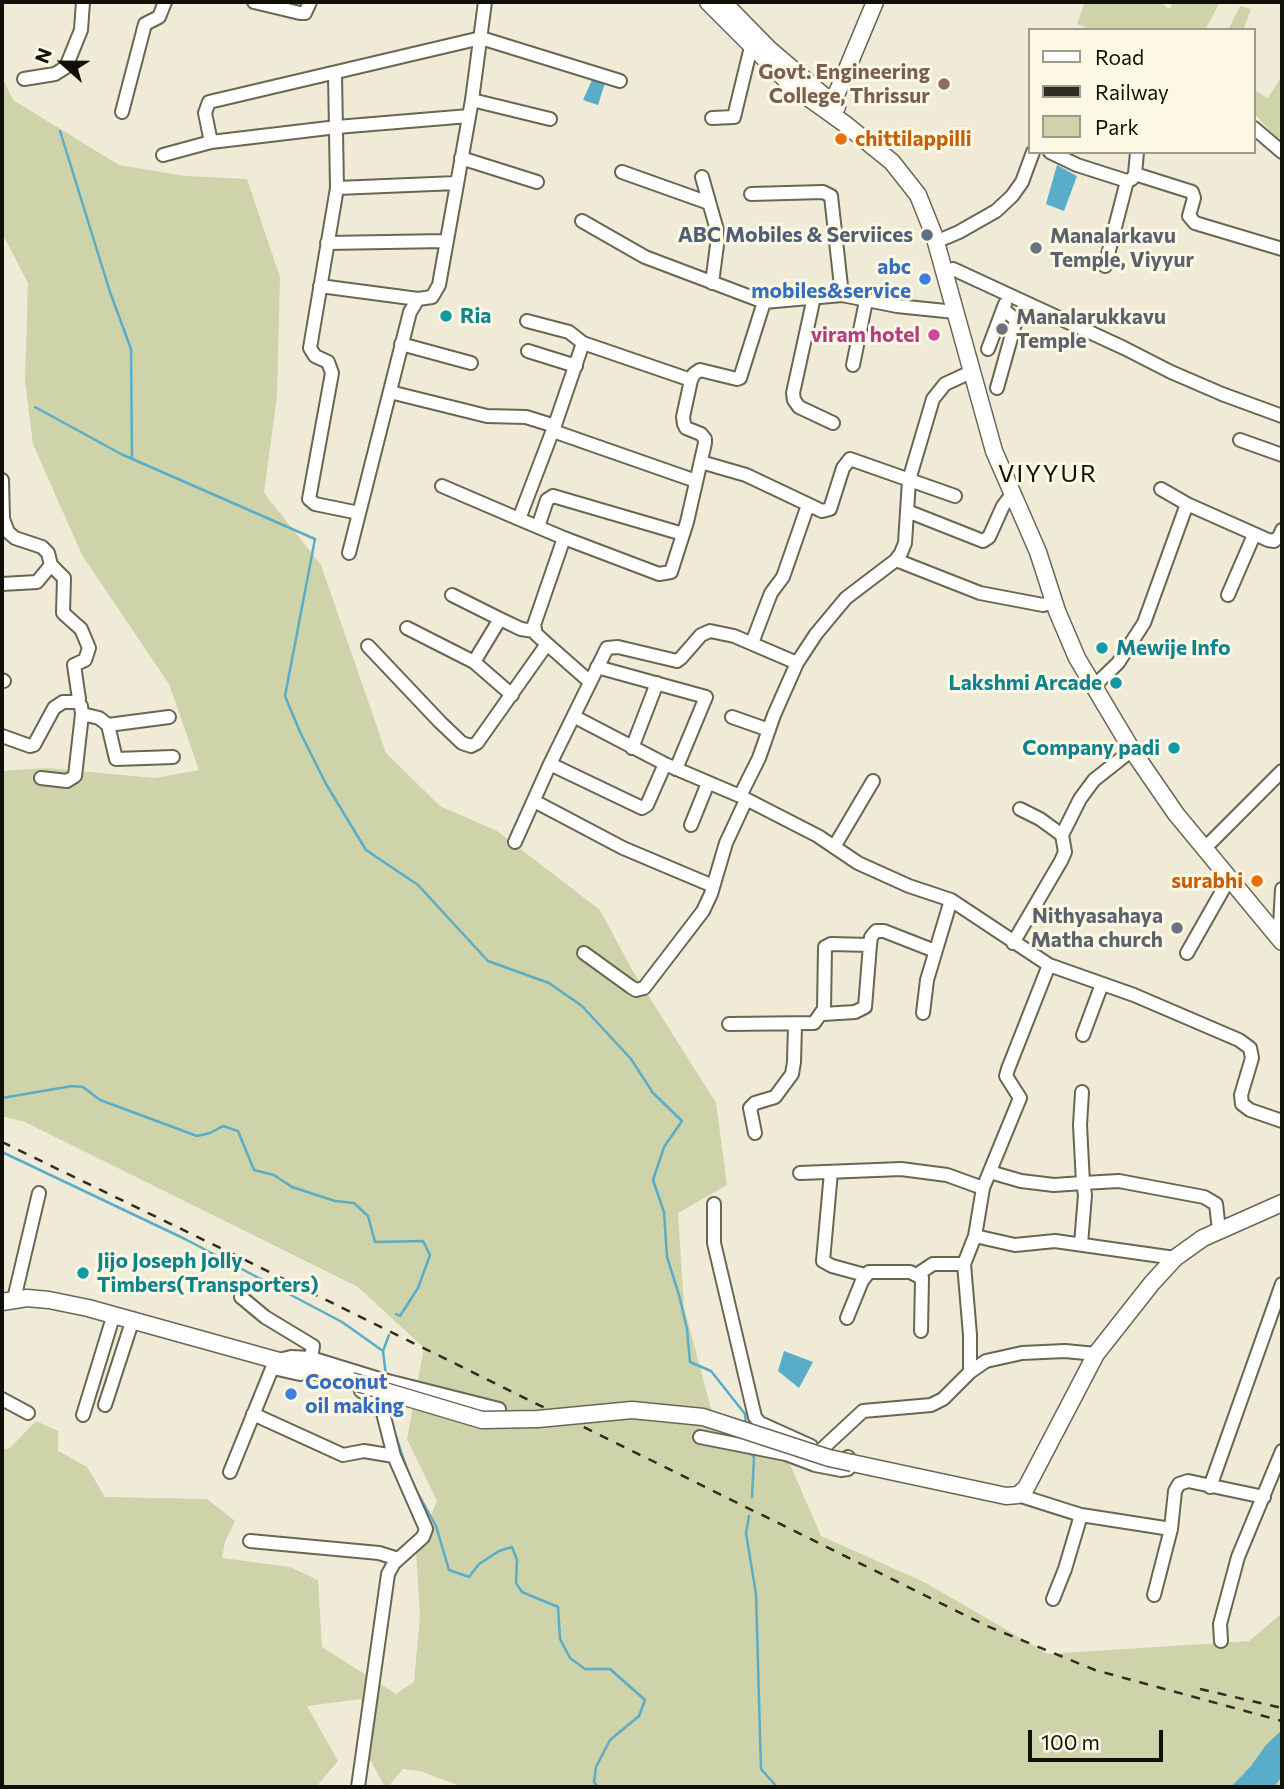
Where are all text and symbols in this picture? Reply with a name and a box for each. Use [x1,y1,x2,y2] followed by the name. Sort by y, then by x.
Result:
[28,28,98,98] north arrow
[1028,28,1256,154] legend
[1095,44,1144,69] text: Road
[30,45,56,66] text: N
[758,59,930,109] place label: Govt. Engineering College, Thrissur
[936,76,952,92] marker: Govt. Engineering College, Thrissur
[1095,79,1169,104] text: Railway
[1095,114,1139,139] text: Park
[855,126,972,152] place label: chittilappilli
[833,131,849,147] marker: chittilappilli
[678,222,913,248] place label: ABC Mobiles & Serviices
[1050,223,1194,273] place label: Manalarkavu Temple, Viyyur
[919,227,935,243] marker: ABC Mobiles & Serviices
[1028,240,1044,256] marker: Manalarkavu Temple, Viyyur
[751,254,911,304] place label: abc mobiles&service
[917,271,933,287] marker: abc mobiles&service
[460,303,491,329] place label: Ria
[1016,304,1166,354] place label: Manalarukkavu Temple
[438,308,454,324] marker: Ria
[994,321,1010,337] marker: Manalarukkavu Temple
[811,322,920,348] place label: viram hotel
[926,327,942,343] marker: viram hotel
[999,460,1097,488] district label: VIYYUR
[1116,635,1231,661] place label: Mewije Info
[1094,640,1110,656] marker: Mewije Info
[949,670,1102,696] place label: Lakshmi Arcade
[1108,675,1124,691] marker: Lakshmi Arcade
[1022,735,1160,761] place label: Company padi
[1166,740,1182,756] marker: Company padi
[1171,868,1243,894] place label: surabhi
[1249,873,1265,889] marker: surabhi
[1031,903,1163,953] place label: Nithyasahaya Matha church
[1169,920,1185,936] marker: Nithyasahaya Matha church
[97,1248,319,1298] place label: Jijo Joseph Jolly Timbers(Transporters)
[75,1265,91,1281] marker: Jijo Joseph Jolly Timbers(Transporters)
[305,1369,404,1419] place label: Coconut oil making
[283,1386,299,1402] marker: Coconut oil making
[1032,1716,1167,1760] scale bar
[1041,1729,1100,1754] text: 100 m

